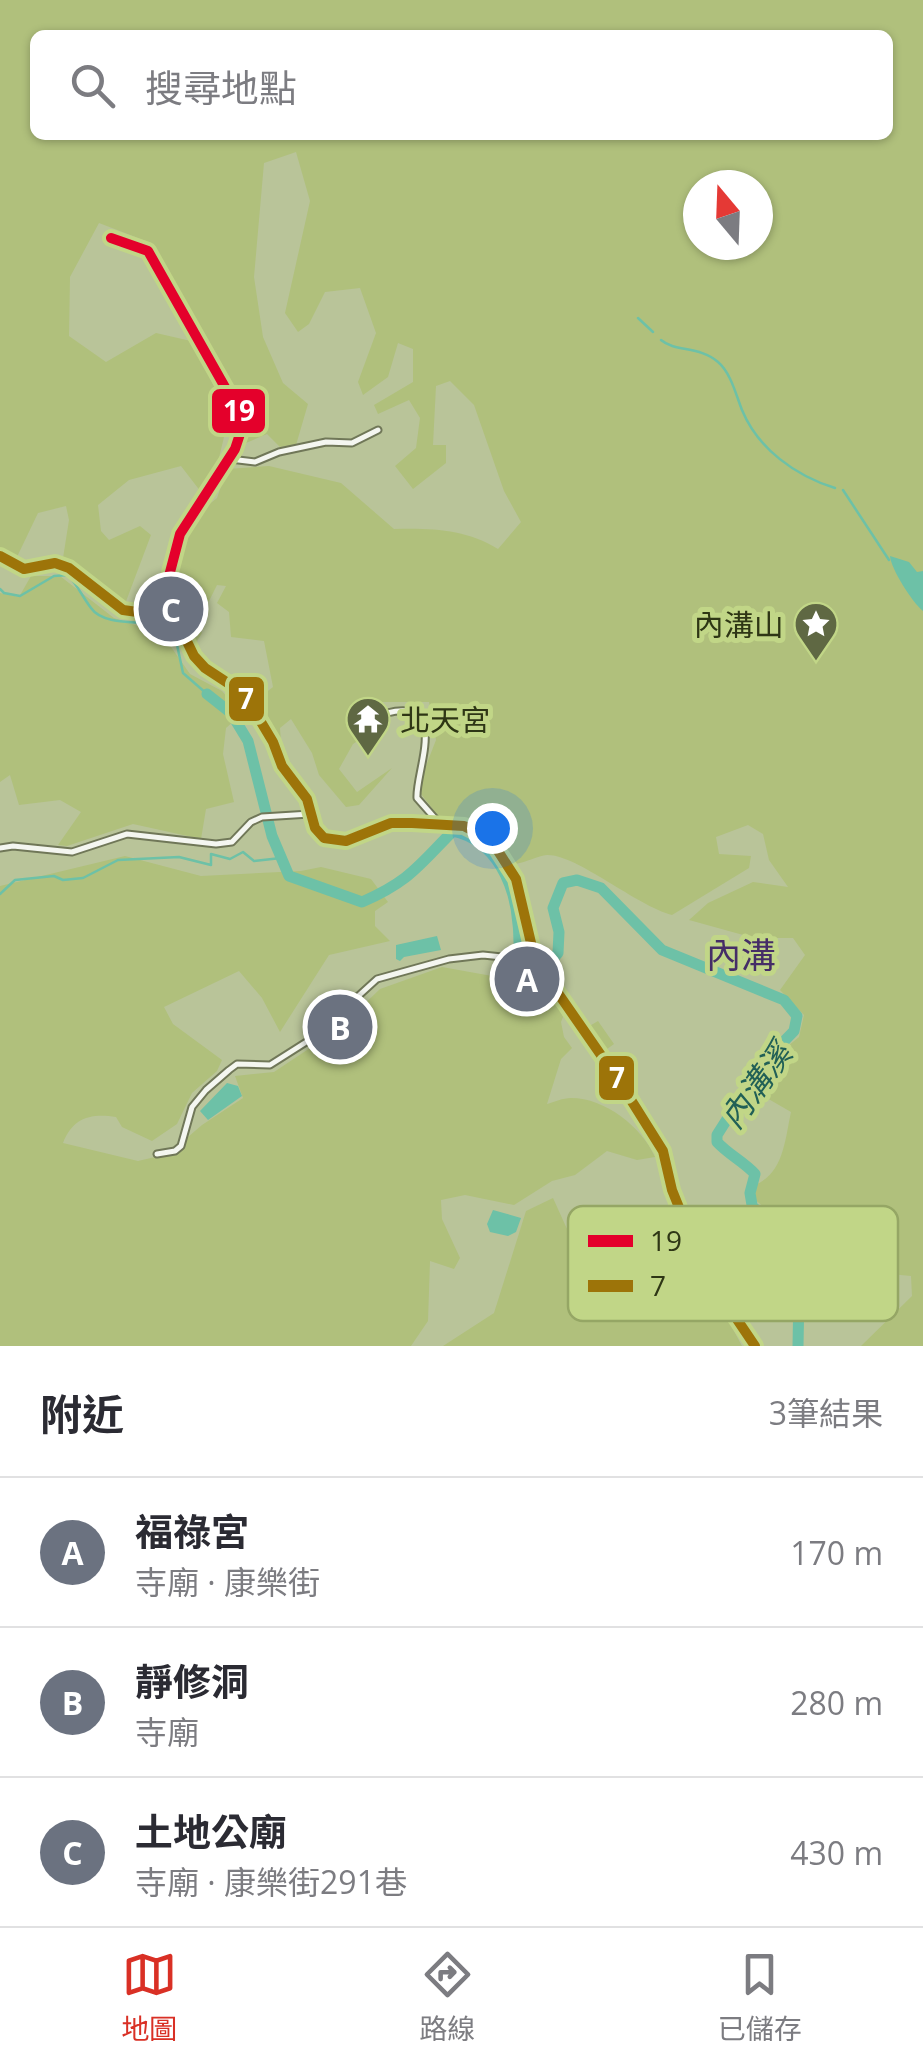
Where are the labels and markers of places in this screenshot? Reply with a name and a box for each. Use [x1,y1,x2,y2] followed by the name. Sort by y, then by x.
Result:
[138,572,204,646] pin: C
[793,601,839,662] place icon: 內溝山
[694,604,784,645] place label: 內溝山
[345,696,391,757] temple icon: 北天宮
[400,699,490,740] place label: 北天宮
[494,942,560,1016] pin: A
[308,990,372,1064] pin: B

